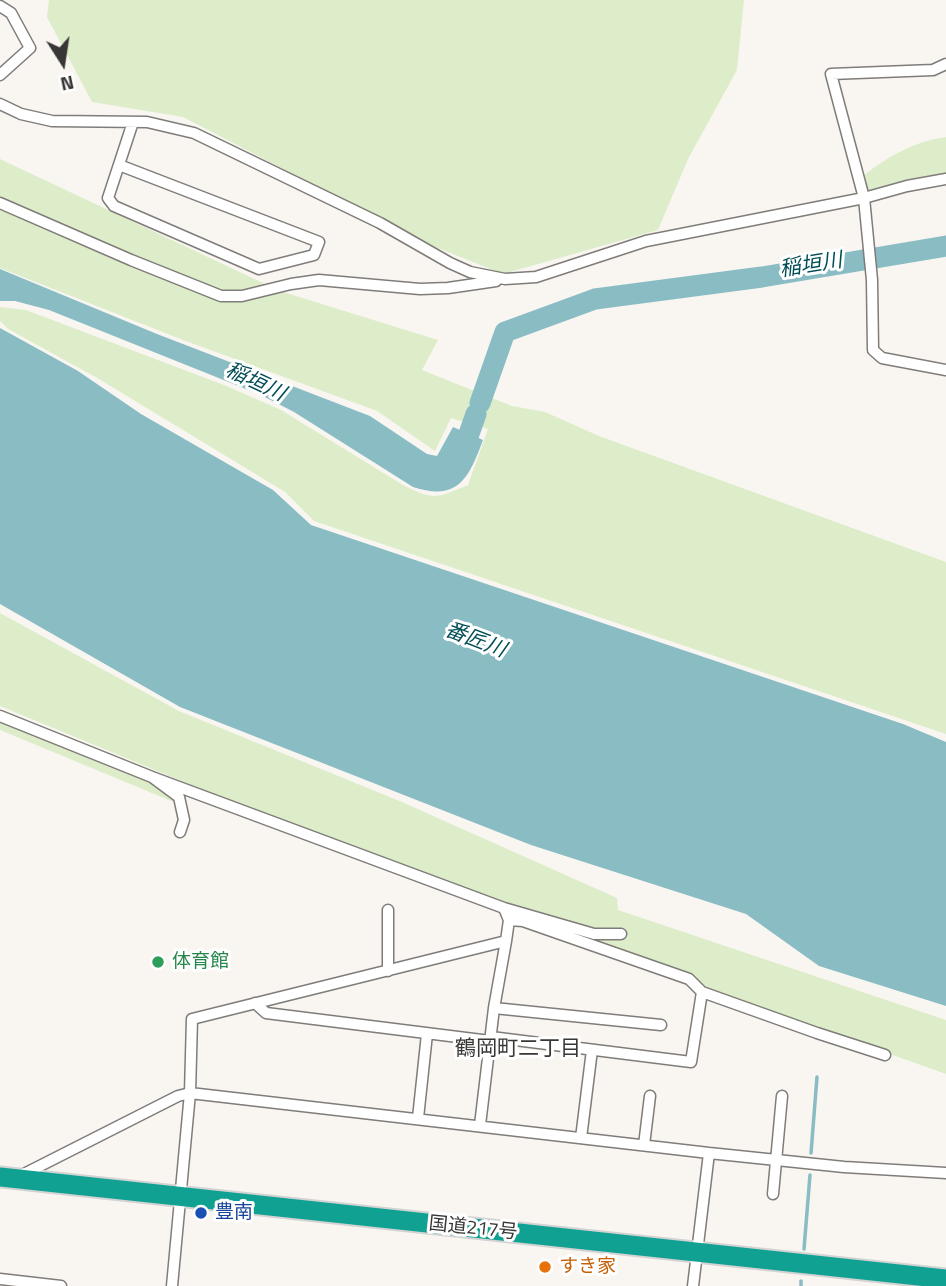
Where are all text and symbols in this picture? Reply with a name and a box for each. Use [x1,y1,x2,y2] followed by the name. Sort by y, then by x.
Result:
[28,28,98,98] north arrow
[58,68,77,100] text: N
[778,249,844,283] water label: 稲垣川
[221,358,289,408] water label: 稲垣川
[441,618,509,664] water label: 番匠川
[172,951,229,973] place label: 体育館
[150,954,166,970] marker: 体育館
[455,1037,581,1063] district label: 鶴岡町二丁目
[215,1202,253,1224] place label: 豊南
[193,1205,209,1221] marker: 豊南
[428,1213,518,1245] street label: 国道217号
[559,1256,616,1278] place label: すき家
[537,1259,553,1275] marker: すき家

